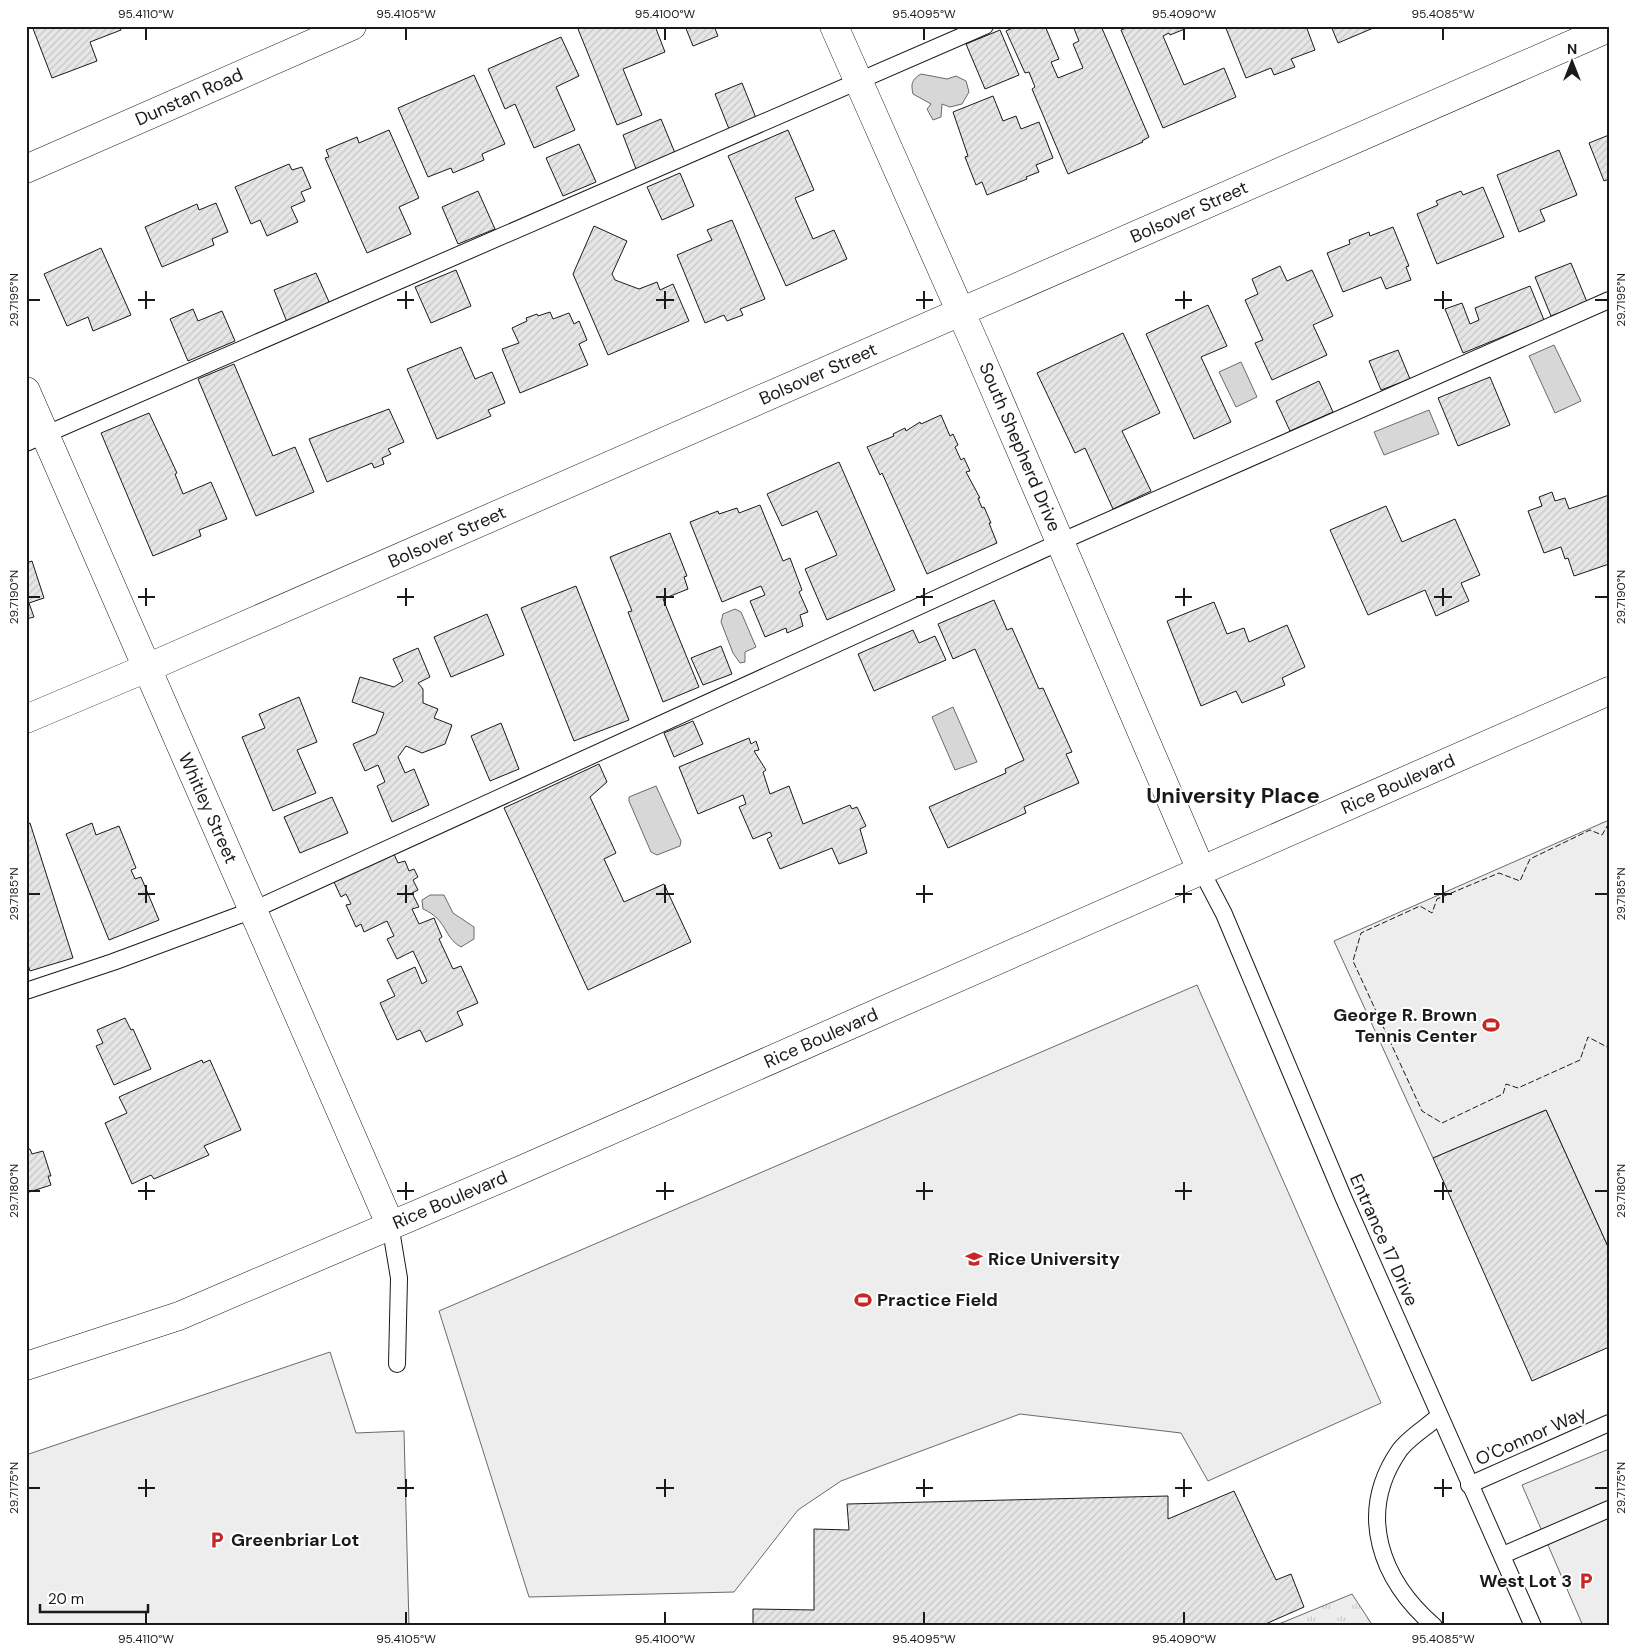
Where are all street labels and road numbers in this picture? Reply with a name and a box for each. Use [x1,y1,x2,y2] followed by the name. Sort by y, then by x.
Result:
[131,63,247,131] street label: Dunstan Road
[1126,175,1252,249] street label: Bolsover Street
[755,337,881,411] street label: Bolsover Street
[973,359,1067,535] street label: South Shepherd Drive
[384,500,510,574] street label: Bolsover Street
[1337,748,1459,820] street label: Rice Boulevard
[173,749,243,867] street label: Whitley Street
[760,1002,882,1074] street label: Rice Boulevard
[389,1165,511,1235] street label: Rice Boulevard
[1344,1170,1424,1310] street label: Entrance 17 Drive
[1472,1401,1590,1471] street label: O'Connor Way

